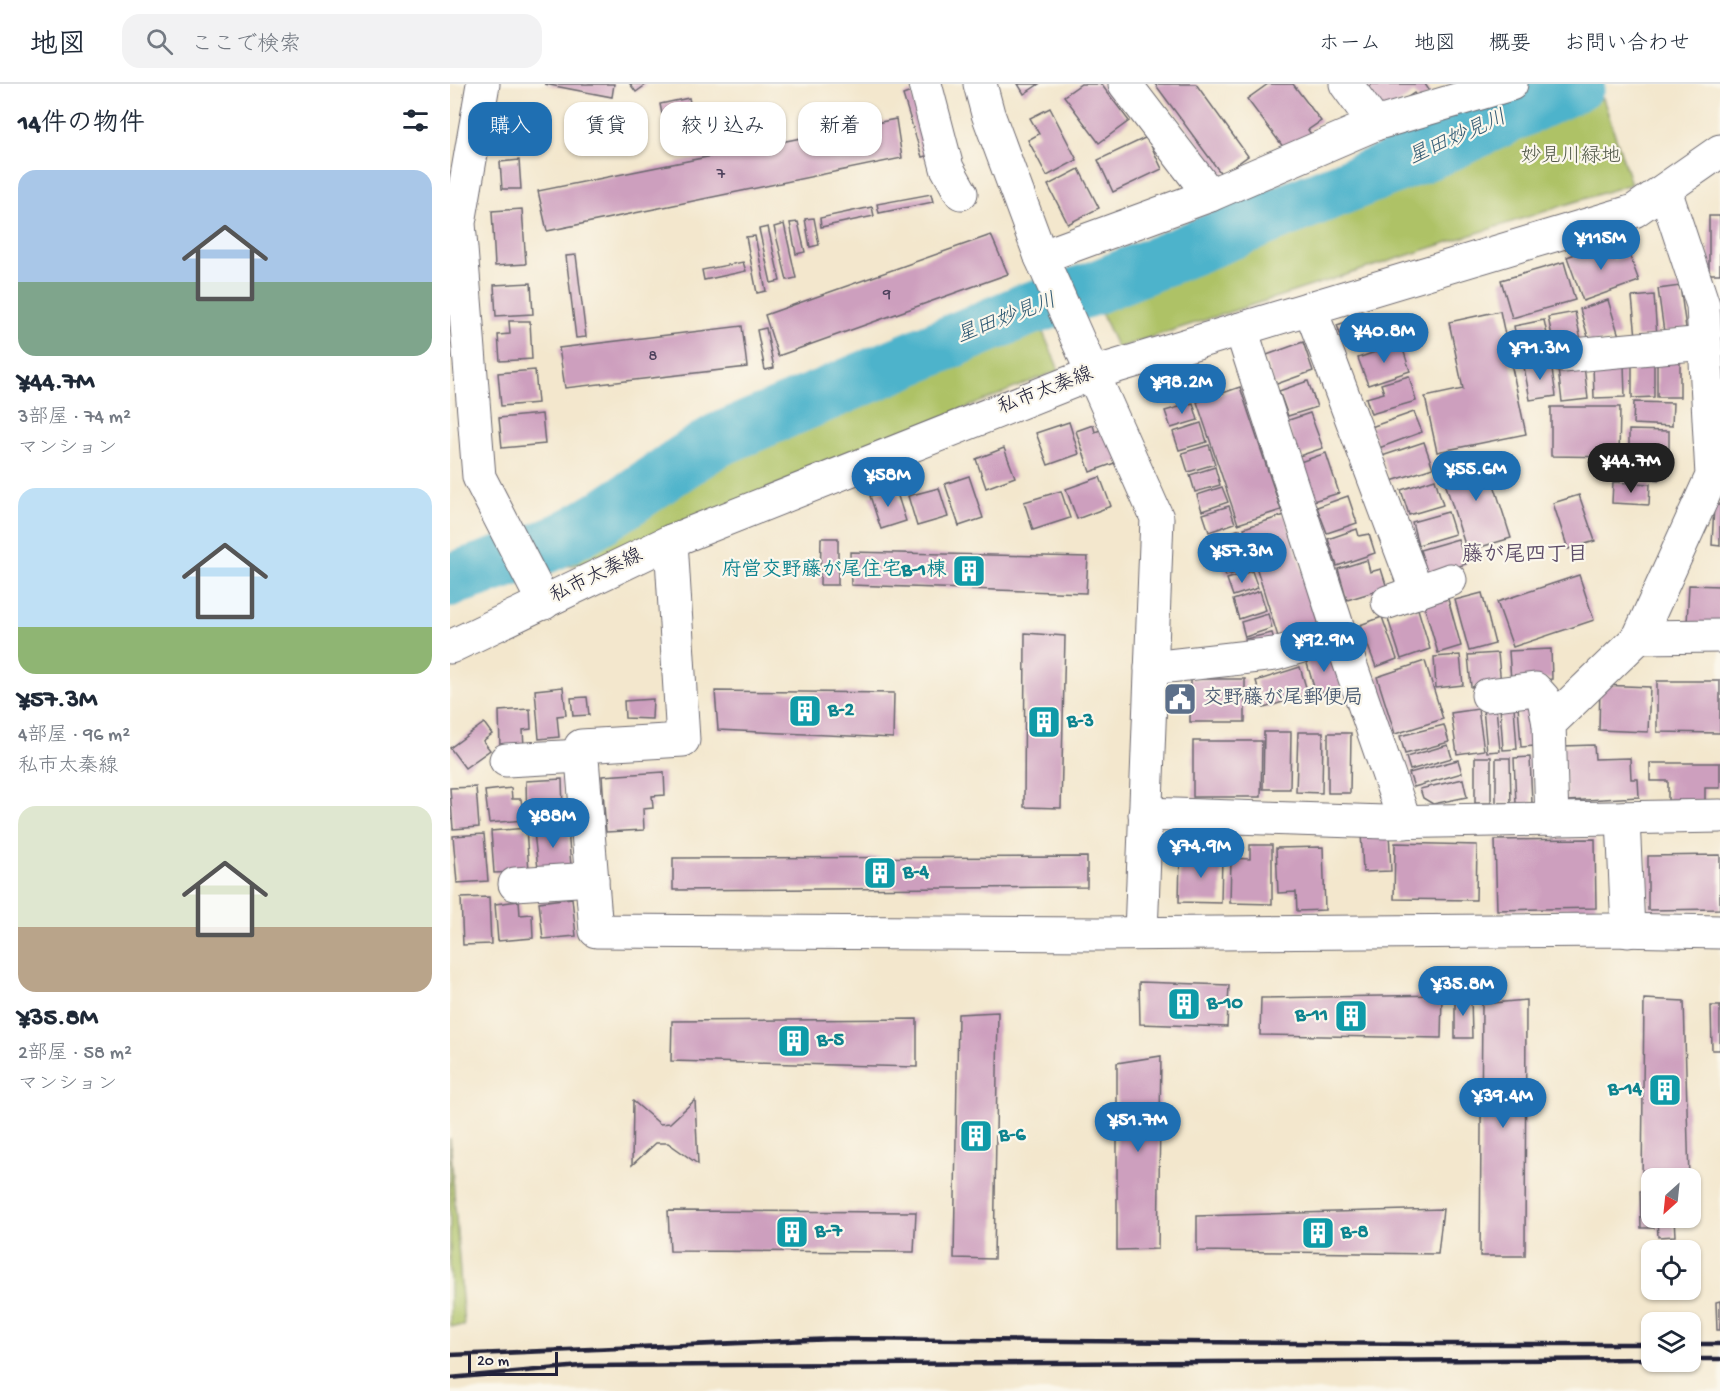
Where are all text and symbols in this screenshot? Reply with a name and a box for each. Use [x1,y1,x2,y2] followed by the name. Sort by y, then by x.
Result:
[122,14,542,68] search box
[143,25,176,58] icon: search
[30,30,86,63] text: 地図
[191,33,301,59] text: ここで検索
[1319,33,1381,58] text: ホーム
[1414,33,1456,58] text: 地図
[1489,33,1531,58] text: 概要
[1564,33,1690,58] text: お問い合わせ
[468,102,552,156] chip: 購入
[564,102,648,156] chip: 賃貸
[660,102,786,156] chip: 絞り込み
[798,102,882,156] chip: 新着
[399,104,432,137] icon: filters
[1405,105,1511,172] water label: 星田妙見川
[18,110,145,141] text: 14件の物件
[1521,144,1621,169] park label: 妙見川緑地
[716,166,726,185] house number: 7
[171,209,279,317] icon: home
[1559,220,1643,271] pin: ¥115M
[1576,228,1626,251] text: ¥115M
[882,286,891,305] house number: 9
[953,289,1060,350] water label: 星田妙見川
[1335,313,1433,364] pin: ¥40.8M
[1353,321,1415,344] text: ¥40.8M
[1491,330,1589,381] pin: ¥71.3M
[1511,338,1569,361] text: ¥71.3M
[649,348,658,367] house number: 8
[994,361,1097,421] street label: 私市太秦線
[1133,364,1231,415] pin: ¥98.2M
[18,368,94,399] text: ¥44.7M
[1152,372,1212,395] text: ¥98.2M
[18,407,131,430] text: 3部屋 · 74 m²
[18,438,117,461] text: マンション
[1582,443,1680,494] pin: ¥44.7M
[1427,451,1525,502] pin: ¥55.6M
[1602,451,1660,474] text: ¥44.7M
[852,457,924,508] pin: ¥58M
[1446,459,1506,482] text: ¥55.6M
[866,465,910,488] text: ¥58M
[171,527,279,635] icon: home
[1193,533,1291,584] pin: ¥57.3M
[1212,541,1272,564] text: ¥57.3M
[1462,542,1588,569] district label: 藤が尾四丁目
[546,543,647,609] street label: 私市太秦線
[951,553,987,589] building icon: 府営交野藤が尾住宅B-1棟
[721,558,947,583] place label: 府営交野藤が尾住宅B-1棟
[1275,622,1373,673] pin: ¥92.9M
[1294,630,1354,653] text: ¥92.9M
[1162,681,1198,717] public building icon: 交野藤が尾郵便局
[18,686,97,717] text: ¥57.3M
[1203,686,1363,711] place label: 交野藤が尾郵便局
[787,693,823,729] building icon: B-2
[827,700,855,723] place label: B-2
[1026,704,1062,740] building icon: B-3
[1066,711,1094,734] place label: B-3
[18,725,130,748] text: 4部屋 · 96 m²
[18,756,118,779] text: 私市太秦線
[517,798,589,849] pin: ¥88M
[530,806,576,829] text: ¥88M
[1152,828,1250,879] pin: ¥74.9M
[1171,836,1231,859] text: ¥74.9M
[171,845,279,953] icon: home
[862,855,898,891] building icon: B-4
[902,862,930,885] place label: B-4
[1414,966,1512,1017] pin: ¥35.8M
[1432,974,1494,997] text: ¥35.8M
[1166,986,1202,1022] building icon: B-10
[1206,993,1244,1016] place label: B-10
[1333,998,1369,1034] building icon: B-11
[18,1004,98,1035] text: ¥35.8M
[1294,1005,1328,1028] place label: B-11
[776,1023,812,1059] building icon: B-5
[816,1030,845,1053] place label: B-5
[18,1043,132,1066] text: 2部屋 · 58 m²
[1647,1072,1683,1108] building icon: B-14
[18,1074,117,1097] text: マンション
[1454,1078,1552,1129] pin: ¥39.4M
[1607,1079,1643,1102] place label: B-14
[1473,1086,1533,1109] text: ¥39.4M
[1089,1102,1187,1153] pin: ¥51.7M
[1109,1110,1167,1133] text: ¥51.7M
[958,1118,994,1154] building icon: B-6
[998,1125,1027,1148] place label: B-6
[1641,1168,1701,1228] north arrow
[1641,1168,1701,1372] map controls
[774,1214,810,1250] building icon: B-7
[1300,1215,1336,1251] building icon: B-8
[814,1221,844,1244] place label: B-7
[1340,1222,1369,1245] place label: B-8
[1641,1240,1701,1300] button: locate
[1641,1312,1701,1372] button: layers
[468,1349,558,1376] scale bar
[477,1353,509,1372] text: 20 m

